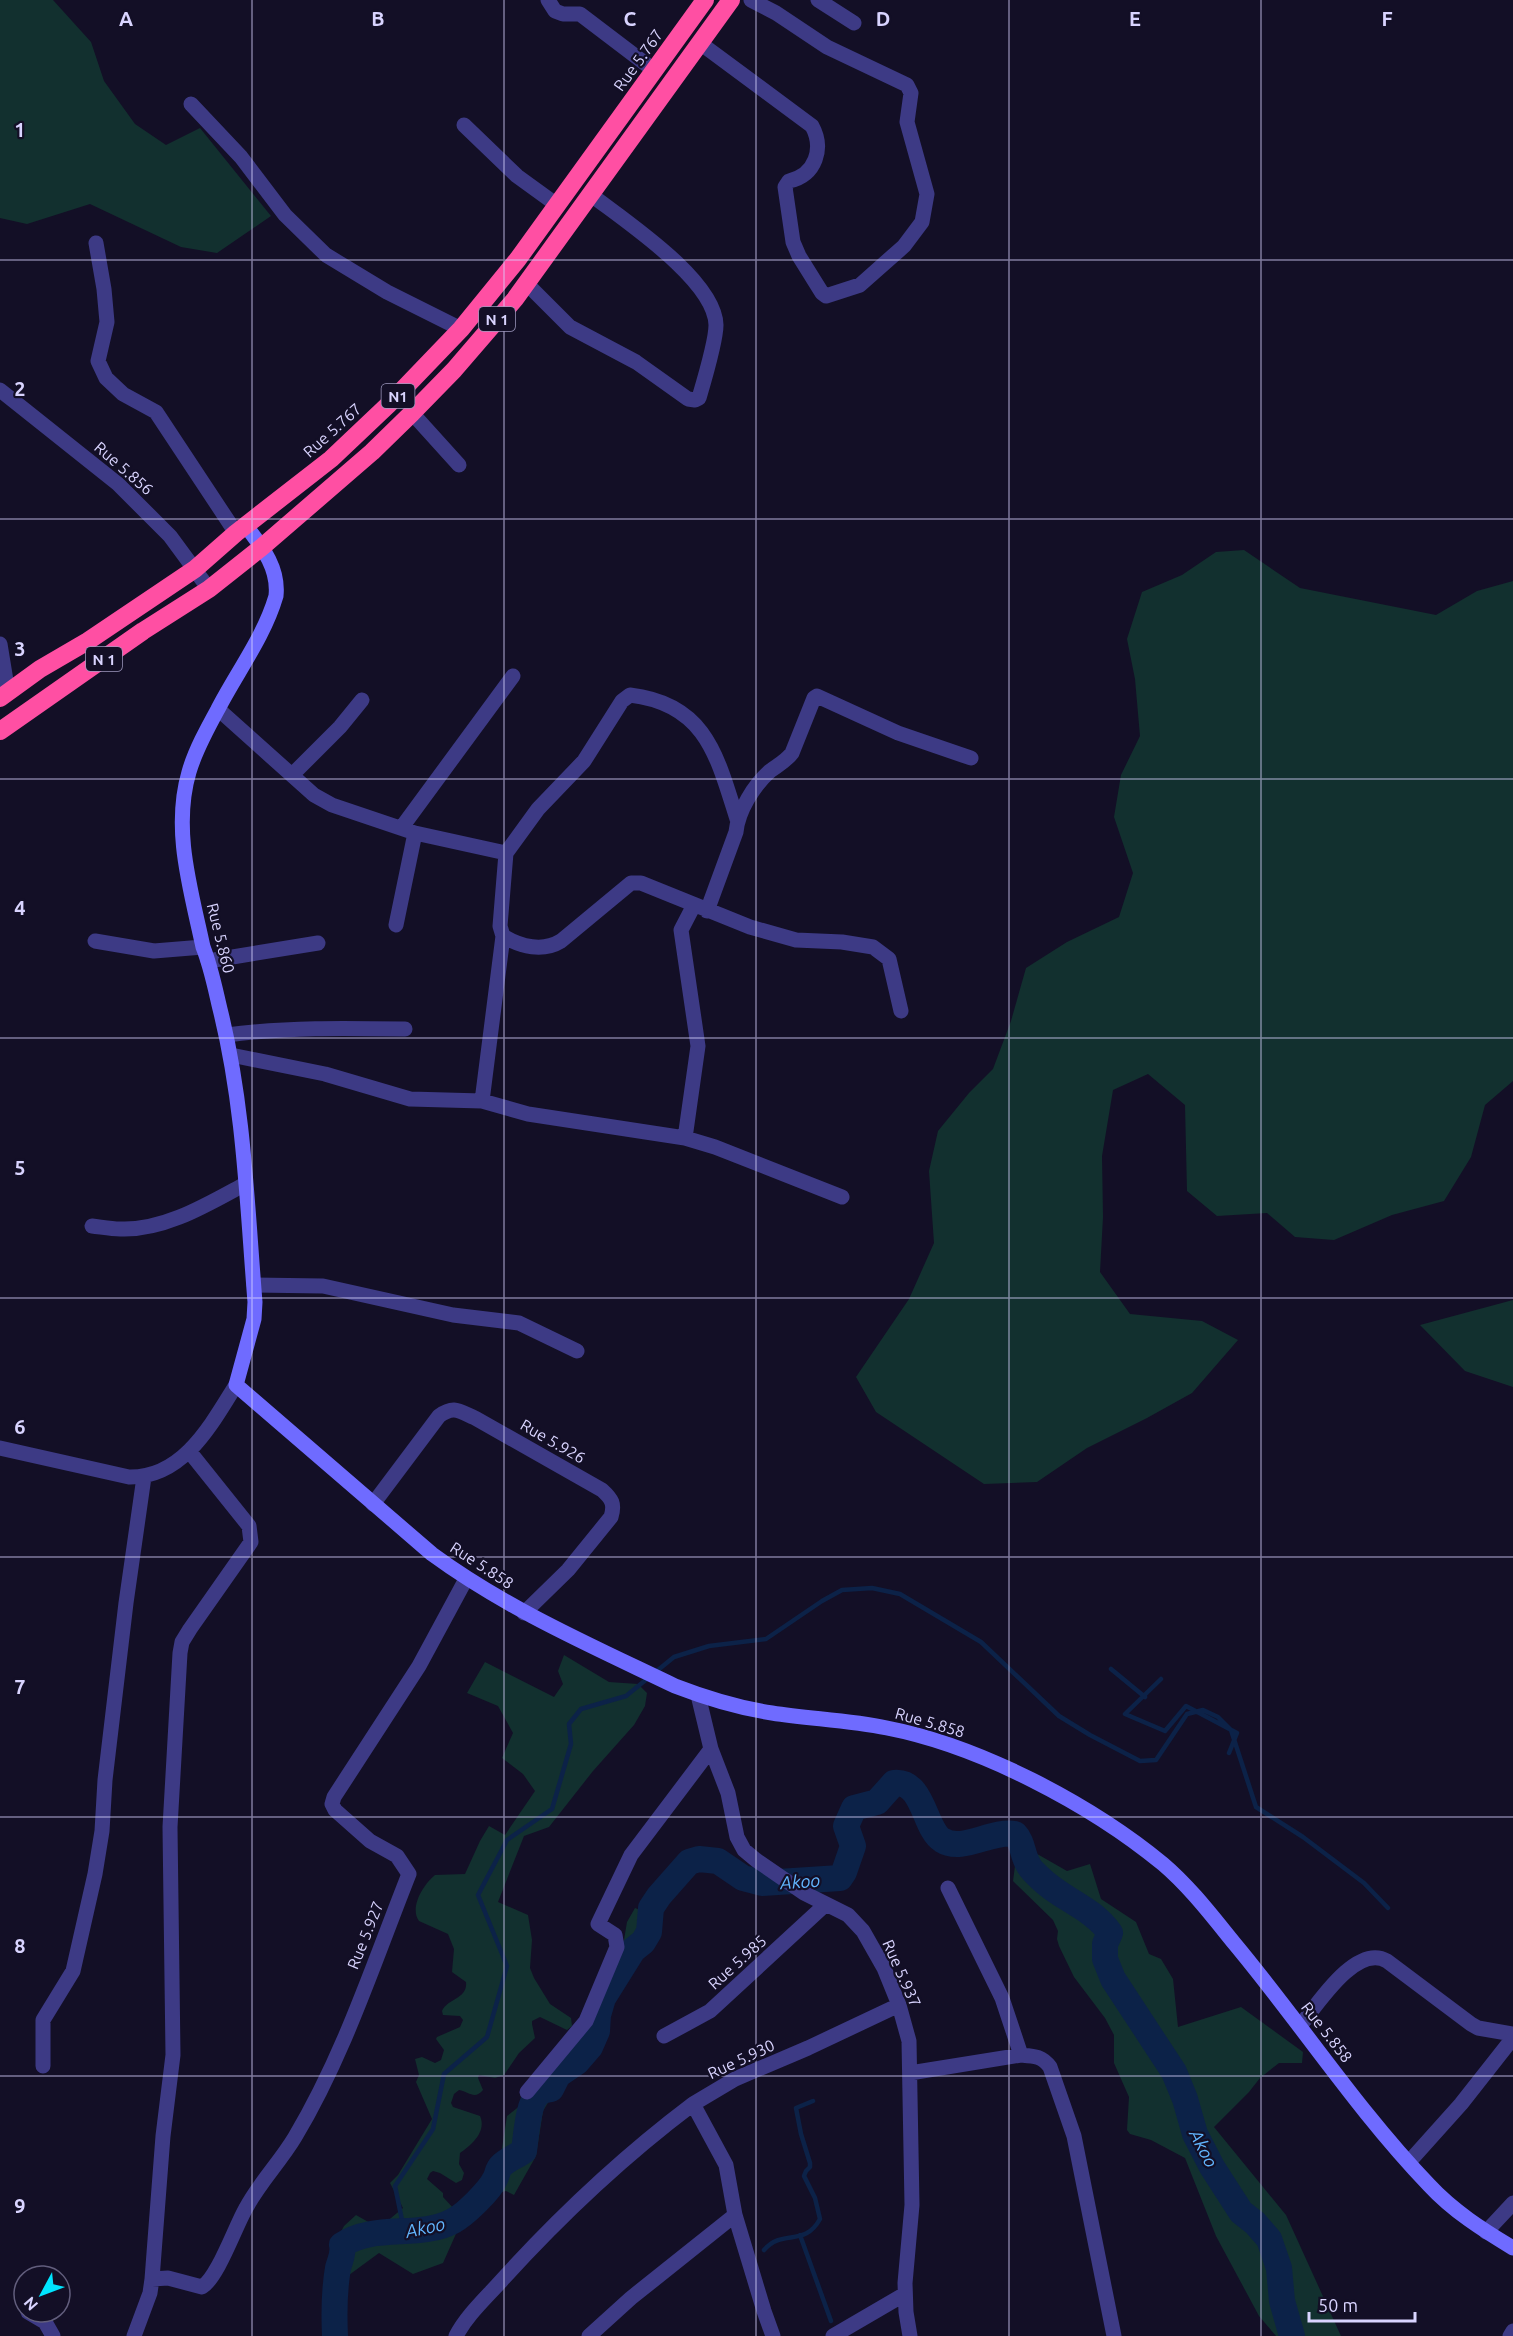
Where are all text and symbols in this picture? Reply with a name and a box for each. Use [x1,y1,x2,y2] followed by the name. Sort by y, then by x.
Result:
[119,7,133,30] text: A
[371,7,385,30] text: B
[624,7,637,30] text: C
[876,7,890,30] text: D
[1129,7,1141,30] text: E
[1381,7,1393,30] text: F
[610,26,666,94] street label: Rue 5.767
[14,118,26,141] text: 1
[479,307,515,331] road number: N 1
[14,377,26,400] text: 2
[382,384,414,408] road number: N1
[299,399,365,461] street label: Rue 5.767
[91,438,157,498] street label: Rue 5.856
[14,637,26,660] text: 3
[86,647,122,671] road number: N 1
[14,896,26,919] text: 4
[204,901,238,975] street label: Rue 5.860
[14,1156,26,1179] text: 5
[14,1415,26,1438] text: 6
[517,1415,589,1467] street label: Rue 5.926
[447,1538,517,1592] street label: Rue 5.858
[14,1675,26,1698] text: 7
[893,1703,967,1741] street label: Rue 5.858
[778,1870,821,1892] water label: Akoo
[343,1898,387,1972] street label: Rue 5.927
[704,1931,770,1993] street label: Rue 5.985
[14,1934,26,1957] text: 8
[879,1937,925,2009] street label: Rue 5.937
[1298,1998,1356,2066] street label: Rue 5.858
[705,2036,777,2082] street label: Rue 5.930
[1186,2125,1222,2171] water label: Akoo
[14,2194,26,2217] text: 9
[402,2213,447,2241] water label: Akoo
[12,2264,72,2324] north arrow
[1309,2285,1416,2323] scale bar
[20,2293,41,2314] text: N
[1318,2295,1358,2315] text: 50 m

